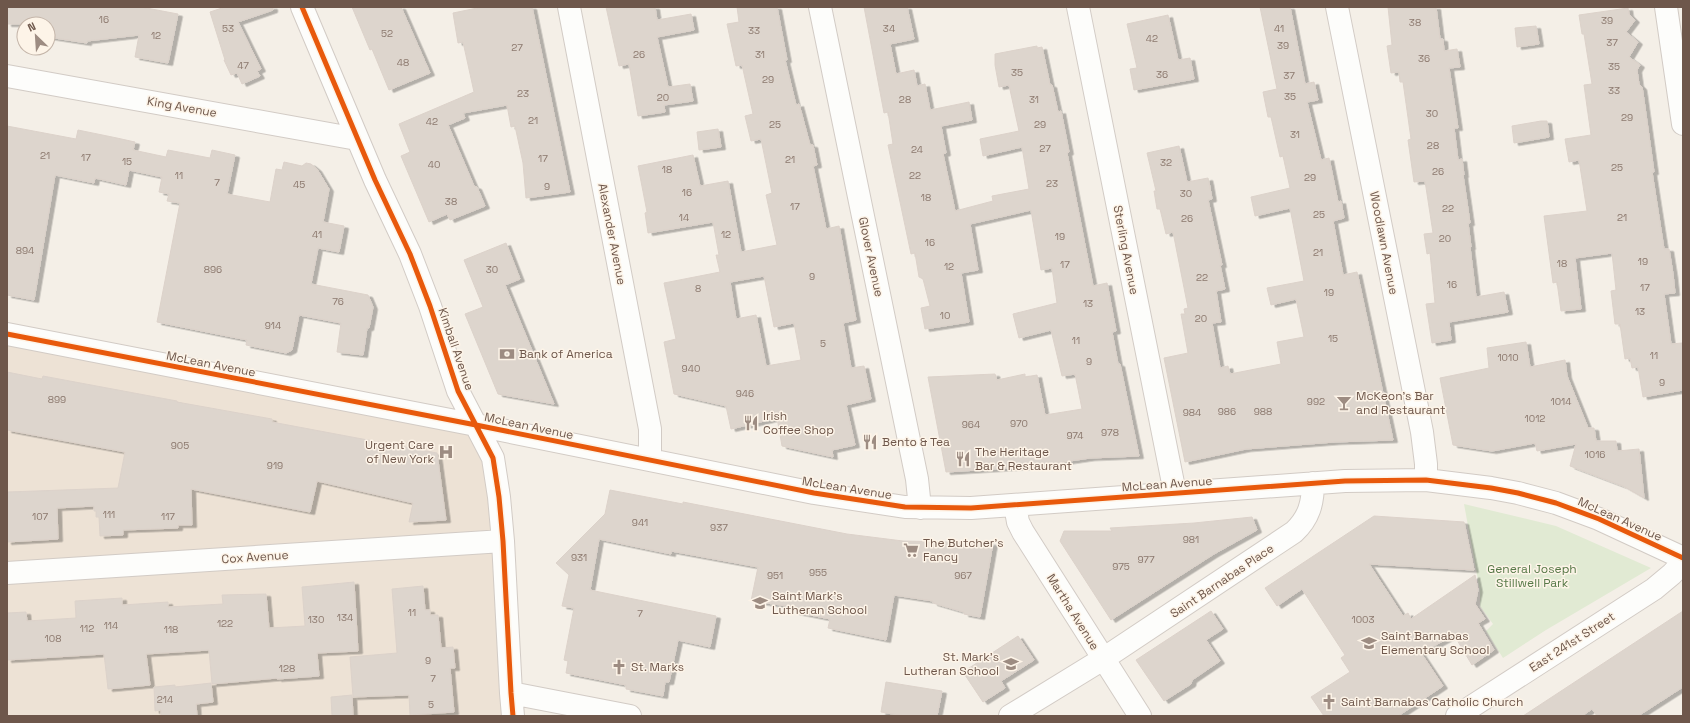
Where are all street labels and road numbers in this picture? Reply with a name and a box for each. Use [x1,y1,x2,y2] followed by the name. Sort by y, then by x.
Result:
[146,93,218,121] street label: King Avenue
[594,182,630,286] street label: Alexander Avenue
[1366,190,1402,296] street label: Woodlawn Avenue
[1110,204,1142,296] street label: Sterling Avenue
[855,216,887,298] street label: Glover Avenue
[434,306,478,392] street label: Kimball Avenue
[165,347,257,381] street label: McLean Avenue
[483,409,575,443] street label: McLean Avenue
[801,473,893,503] street label: McLean Avenue
[1121,473,1213,495] street label: McLean Avenue
[1575,493,1665,545] street label: McLean Avenue
[1167,540,1277,622] street label: Saint Barnabas Place
[221,547,289,567] street label: Cox Avenue
[1043,571,1103,653] street label: Martha Avenue
[1526,608,1618,676] street label: East 241st Street

